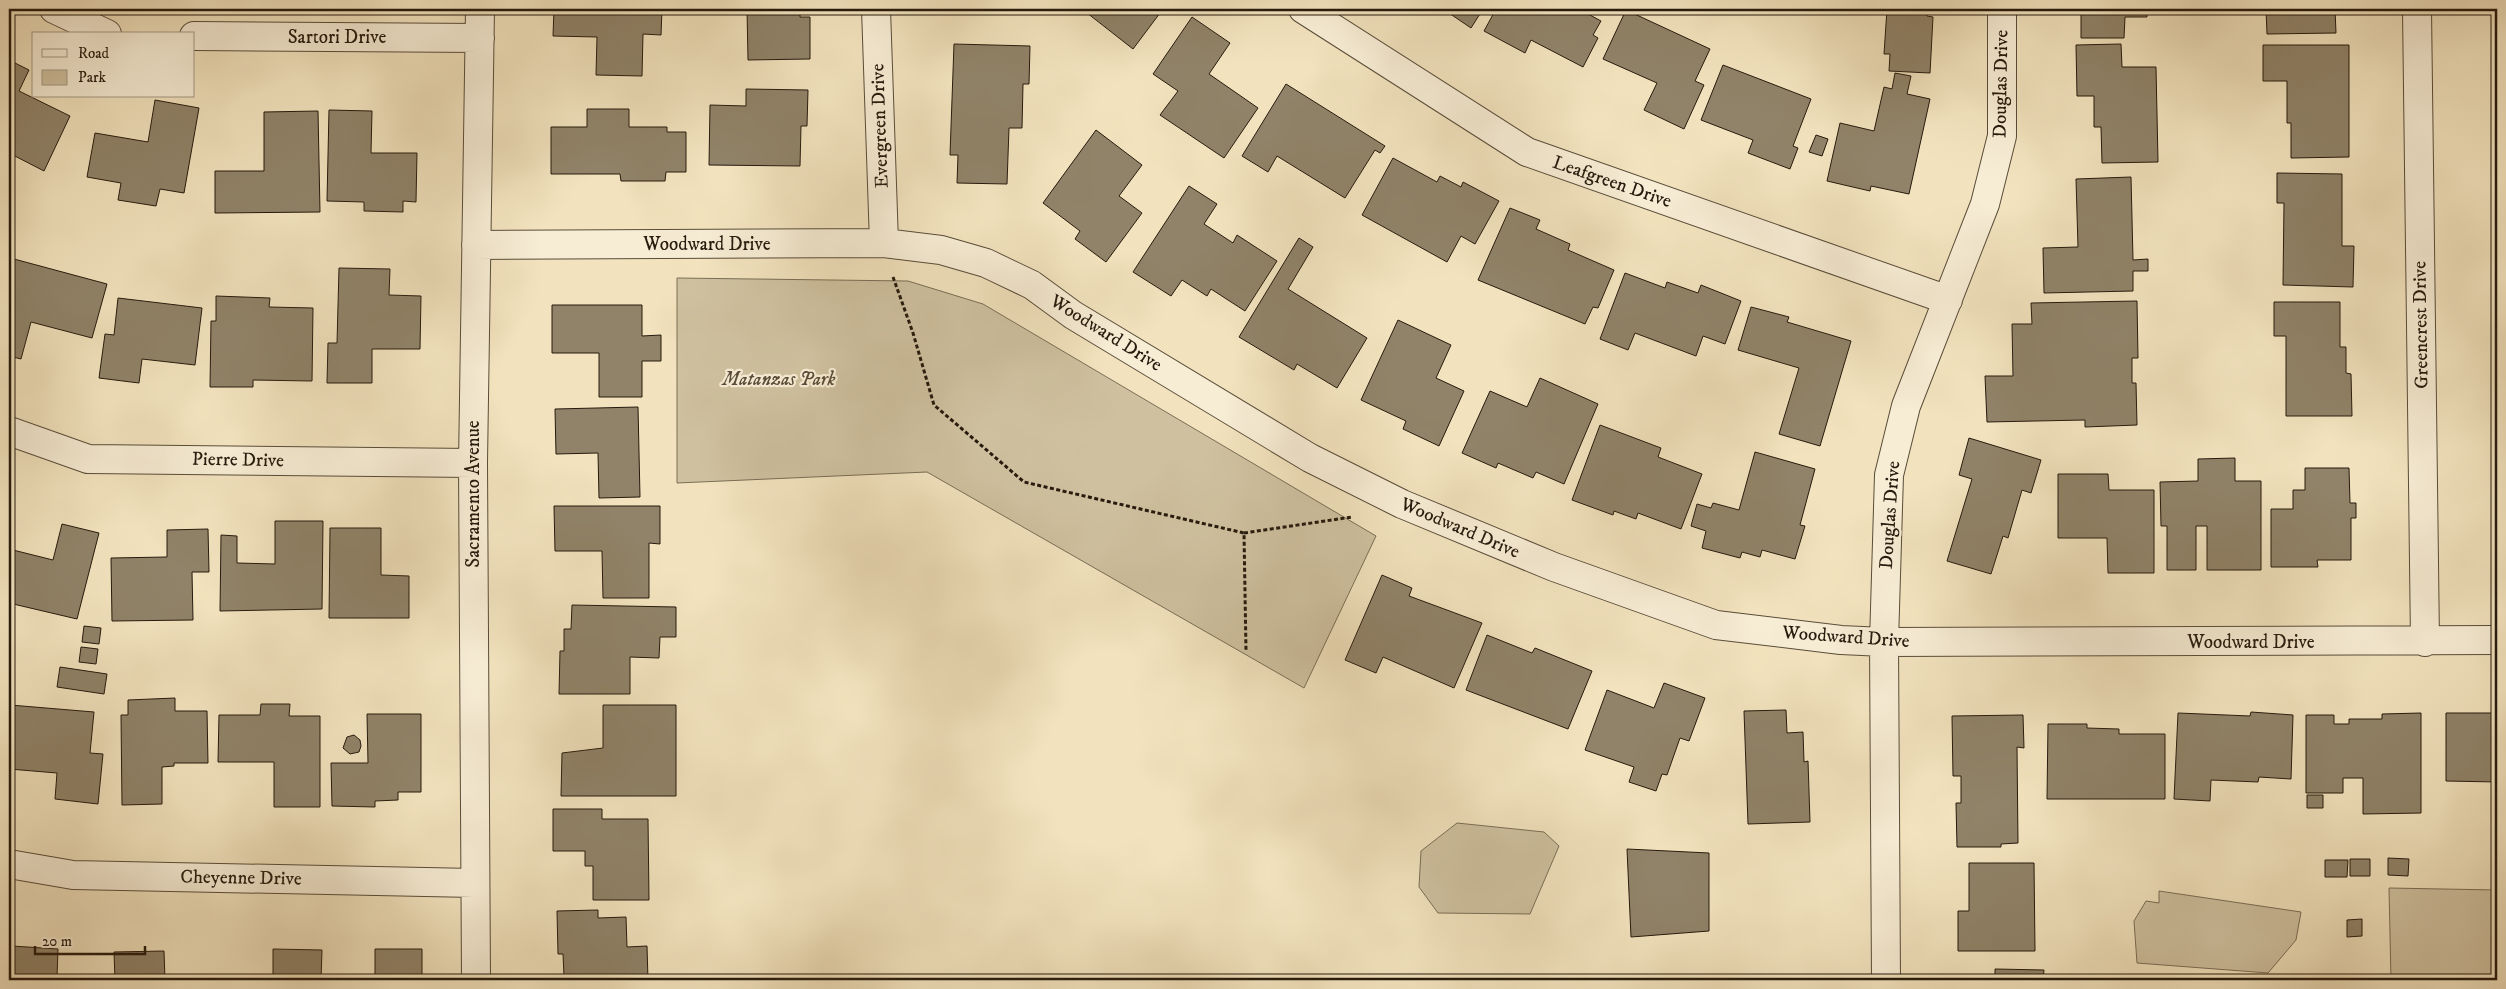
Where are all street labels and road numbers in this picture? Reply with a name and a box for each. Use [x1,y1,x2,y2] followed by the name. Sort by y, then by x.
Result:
[288,26,386,49] street label: Sartori Drive
[1989,30,2013,138] street label: Douglas Drive
[866,63,894,189] street label: Evergreen Drive
[1550,151,1675,213] street label: Leafgreen Drive
[642,233,771,256] street label: Woodward Drive
[2408,261,2434,389] street label: Greencrest Drive
[1045,289,1166,377] street label: Woodward Drive
[462,420,485,568] street label: Sacramento Avenue
[192,448,284,472] street label: Pierre Drive
[1875,460,1905,570] street label: Douglas Drive
[1396,492,1523,564] street label: Woodward Drive
[1781,621,1910,653] street label: Woodward Drive
[2186,631,2315,654] street label: Woodward Drive
[180,865,302,891] street label: Cheyenne Drive

